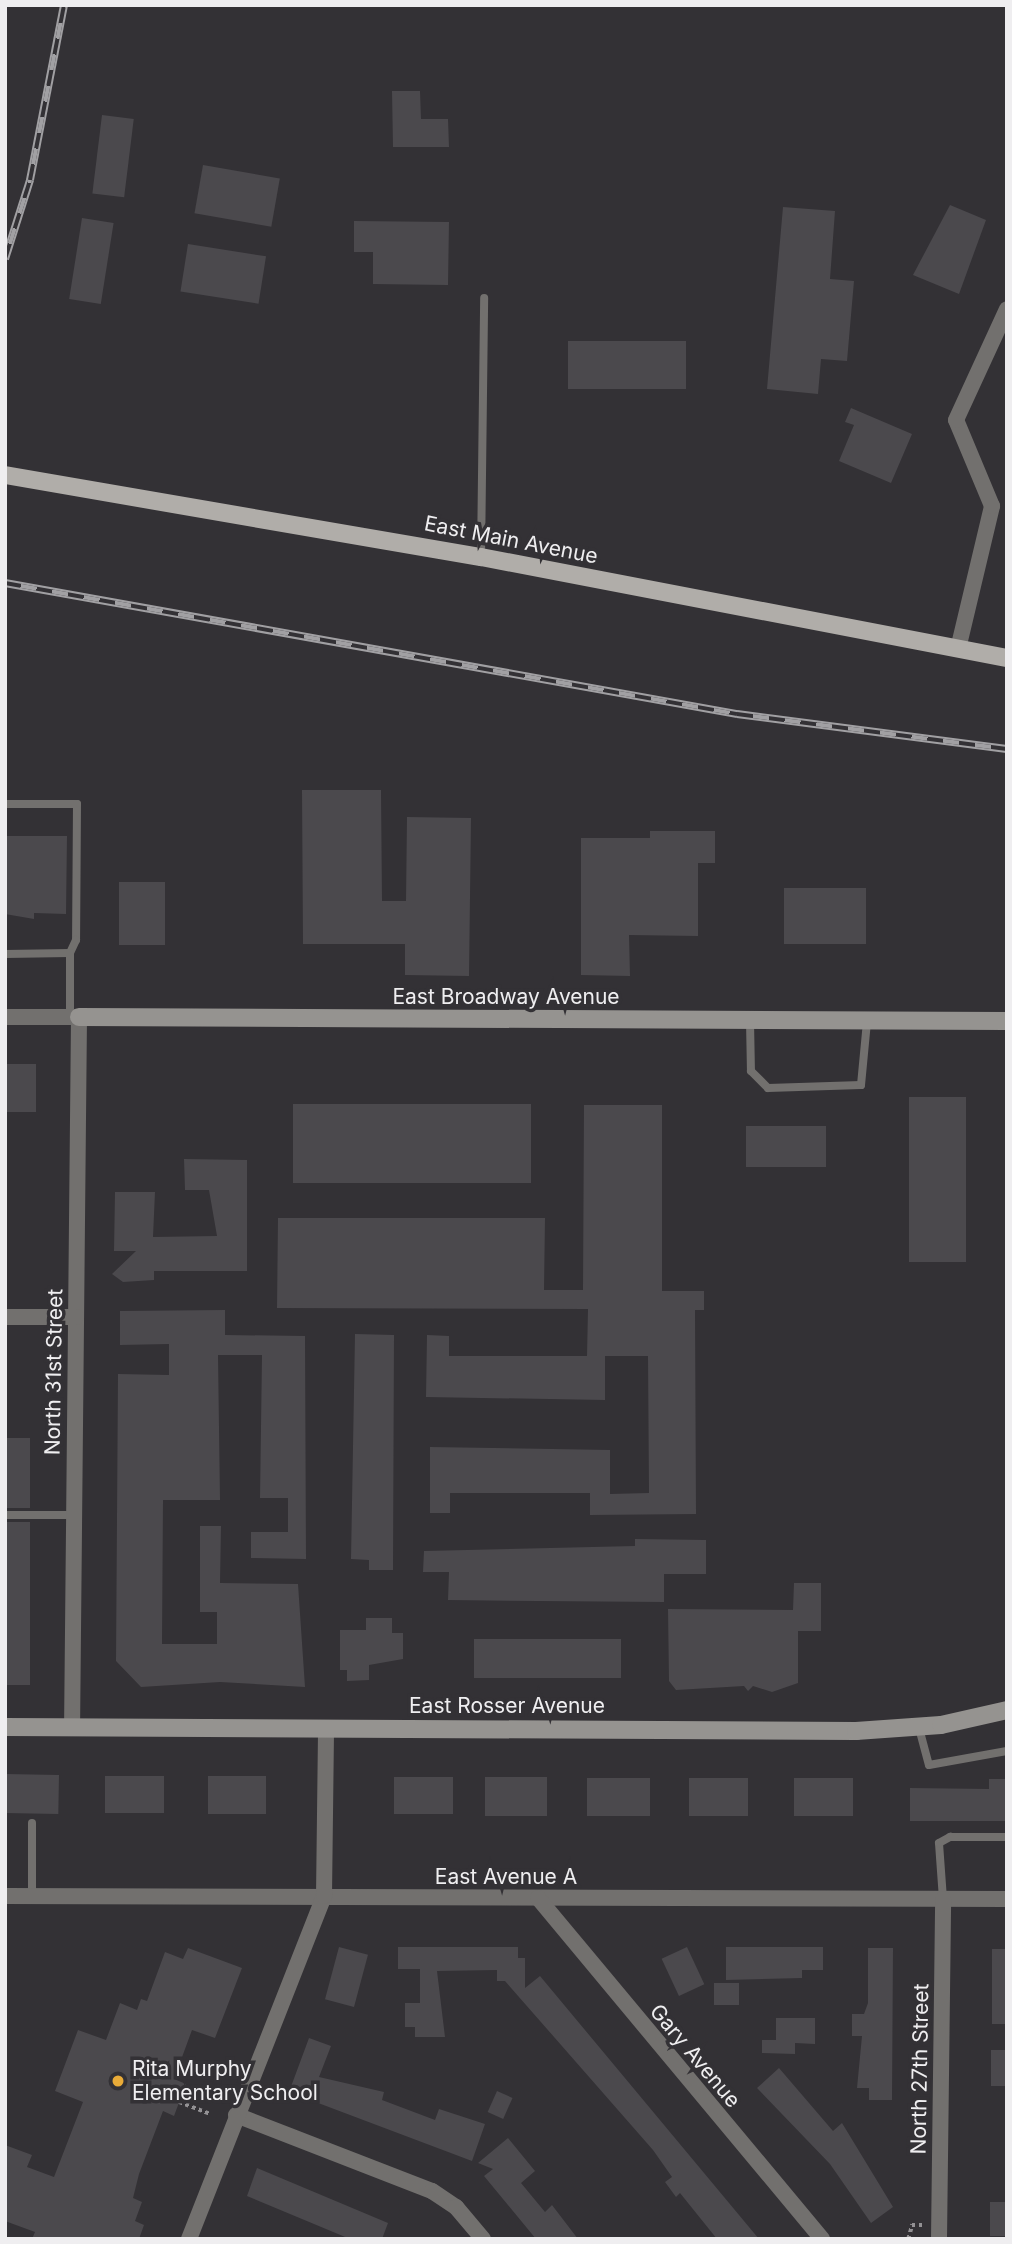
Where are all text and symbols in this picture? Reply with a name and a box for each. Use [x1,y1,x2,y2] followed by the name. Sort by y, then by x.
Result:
[422,511,600,569] street label: East Main Avenue
[392,984,620,1010] street label: East Broadway Avenue
[40,1289,68,1455] street label: North 31st Street
[409,1693,605,1719] street label: East Rosser Avenue
[435,1864,577,1890] street label: East Avenue A
[906,1983,934,2155] street label: North 27th Street
[644,1999,746,2113] street label: Gary Avenue
[132,2056,318,2106] place label: Rita Murphy Elementary School
[110,2073,126,2089] marker: Rita Murphy Elementary School

